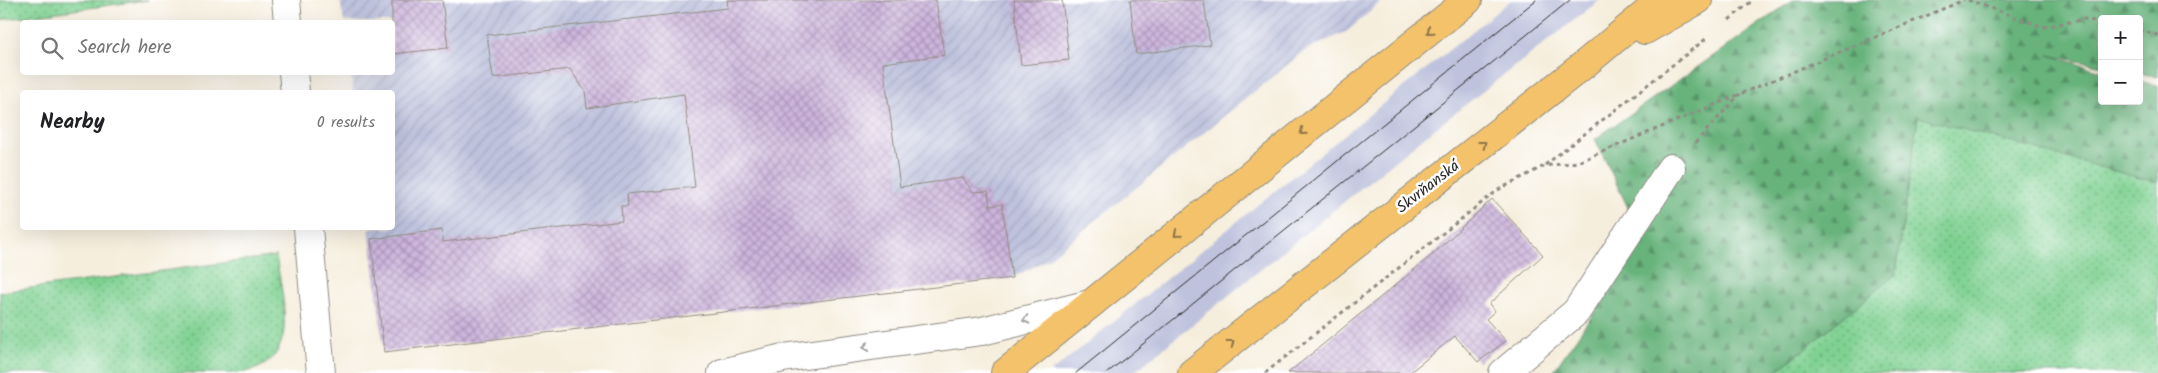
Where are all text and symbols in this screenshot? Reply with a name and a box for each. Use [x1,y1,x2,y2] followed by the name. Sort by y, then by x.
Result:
[2098,15,2143,105] map controls
[2098,15,2143,60] button: +
[20,20,395,75] search box
[1427,25,1436,33] one-way arrow
[78,33,172,63] text: Search here
[38,34,66,62] icon: search
[2098,60,2143,105] button: −
[40,106,105,139] text: Nearby
[317,110,375,135] text: 0 results
[1300,127,1309,135] one-way arrow
[1477,141,1486,150] one-way arrow
[1391,153,1466,220] street label: Skvrňanská
[1173,229,1182,238] one-way arrow
[1021,314,1030,325] one-way arrow
[1225,340,1234,348] one-way arrow
[861,341,869,352] one-way arrow

